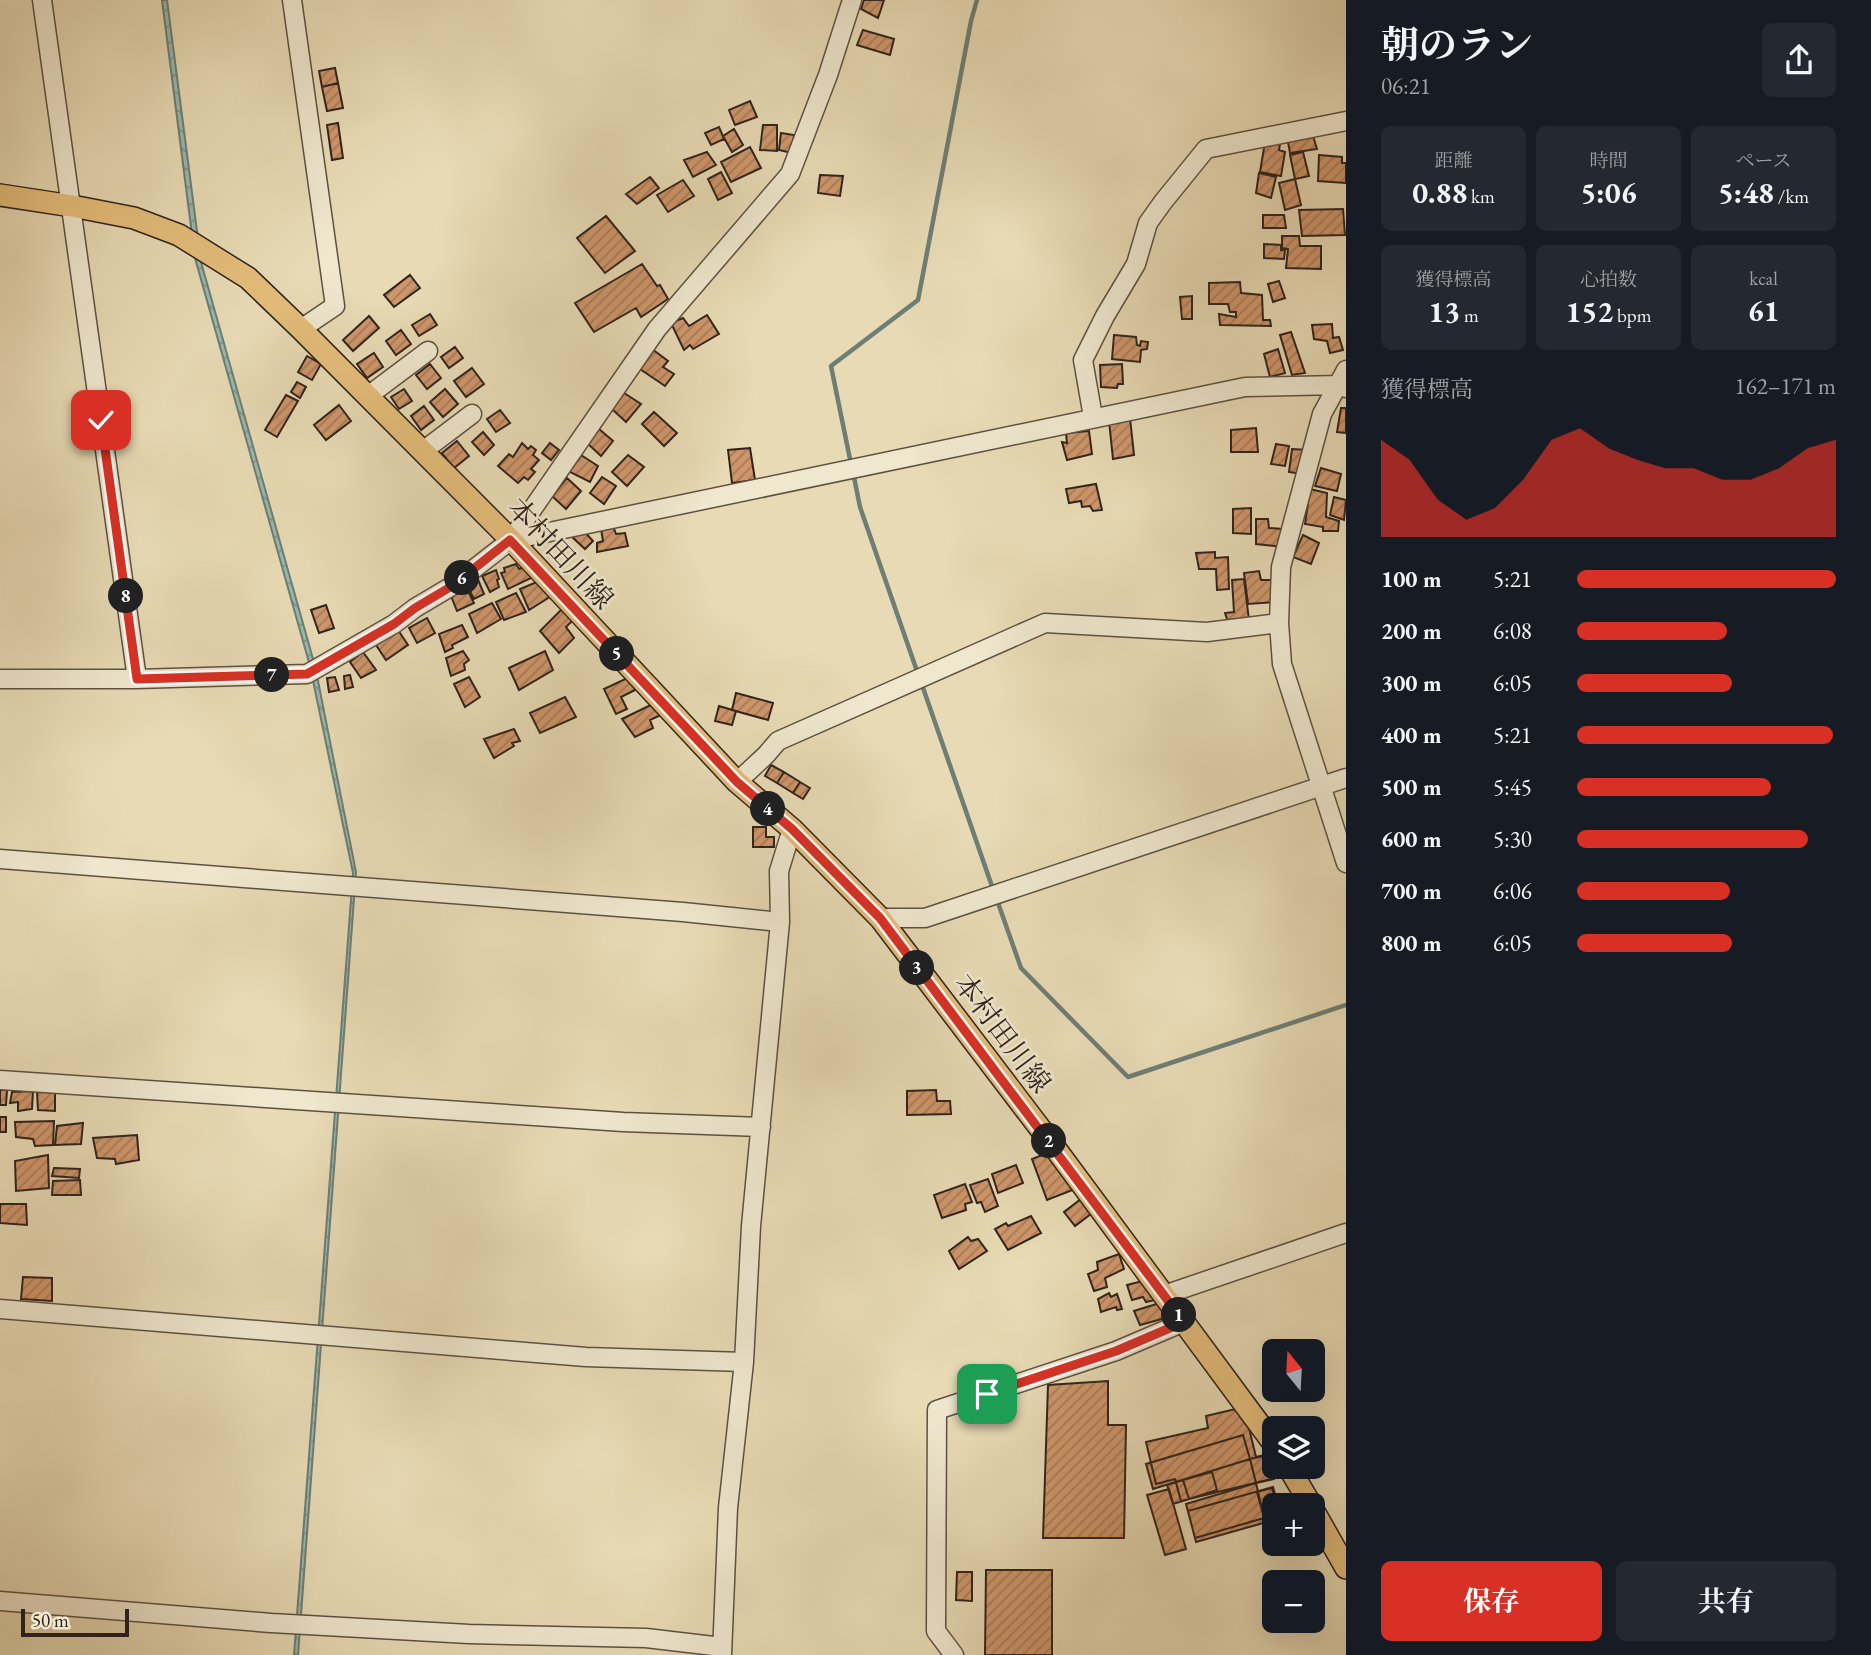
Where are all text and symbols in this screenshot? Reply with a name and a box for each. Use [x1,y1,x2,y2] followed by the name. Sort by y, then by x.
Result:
[1381,20,1533,69] text: 朝のラン
[1762,23,1836,97] button: share
[1381,71,1431,101] text: 06:21
[1434,148,1473,173] text: 距離
[1589,148,1628,173] text: 時間
[1735,148,1792,173] text: ペース
[1412,173,1467,212] text: 0.88
[1580,173,1637,212] text: 5:06
[1718,173,1774,212] text: 5:48
[1467,184,1495,209] text: km
[1774,184,1809,209] text: /km
[1749,266,1778,291] text: kcal
[1415,267,1492,292] text: 獲得標高
[1580,267,1637,292] text: 心拍数
[1748,291,1779,330] text: 61
[1428,292,1460,331] text: 13
[1566,292,1613,331] text: 152
[1460,303,1479,328] text: m
[1613,303,1651,328] text: bpm
[1735,371,1836,401] text: 162–171 m
[1381,374,1473,404] text: 獲得標高
[71,390,131,450] pin
[82,401,120,439] icon: check
[500,490,622,616] street label: 本村田川線
[444,560,480,596] pin: 6
[1381,564,1442,594] text: 100 m
[1493,564,1532,594] text: 5:21
[456,565,467,590] text: 6
[108,578,144,614] pin: 8
[120,583,131,608] text: 8
[1381,616,1442,646] text: 200 m
[1493,616,1532,646] text: 6:08
[600,636,634,672] pin: 5
[611,641,622,666] text: 5
[254,658,290,692] pin: 7
[266,662,277,687] text: 7
[1381,668,1442,698] text: 300 m
[1493,668,1532,698] text: 6:05
[1381,720,1442,750] text: 400 m
[1493,720,1532,750] text: 5:21
[1381,772,1442,802] text: 500 m
[1493,772,1532,802] text: 5:45
[750,792,786,826] pin: 4
[762,796,773,821] text: 4
[1381,824,1442,854] text: 600 m
[1493,824,1532,854] text: 5:30
[1381,876,1442,906] text: 700 m
[1493,876,1532,906] text: 6:06
[1381,928,1442,958] text: 800 m
[1493,928,1532,958] text: 6:05
[900,950,934,986] pin: 3
[911,955,922,980] text: 3
[946,966,1060,1100] street label: 本村田川線
[1032,1124,1066,1158] pin: 2
[1043,1128,1054,1153] text: 2
[1162,1298,1196,1332] pin: 1
[1173,1302,1184,1327] text: 1
[1262,1339,1325,1402] north arrow
[1262,1339,1325,1633] map controls
[957,1364,1017,1424] pin
[968,1375,1006,1413] icon: arrive
[1262,1416,1325,1479] button: layers
[1262,1493,1325,1556] button: +
[1381,1561,1602,1641] button: 保存
[1616,1561,1836,1641] button: 共有
[1262,1570,1325,1633] button: −
[21,1606,130,1638] scale bar
[32,1608,69,1633] text: 50 m

